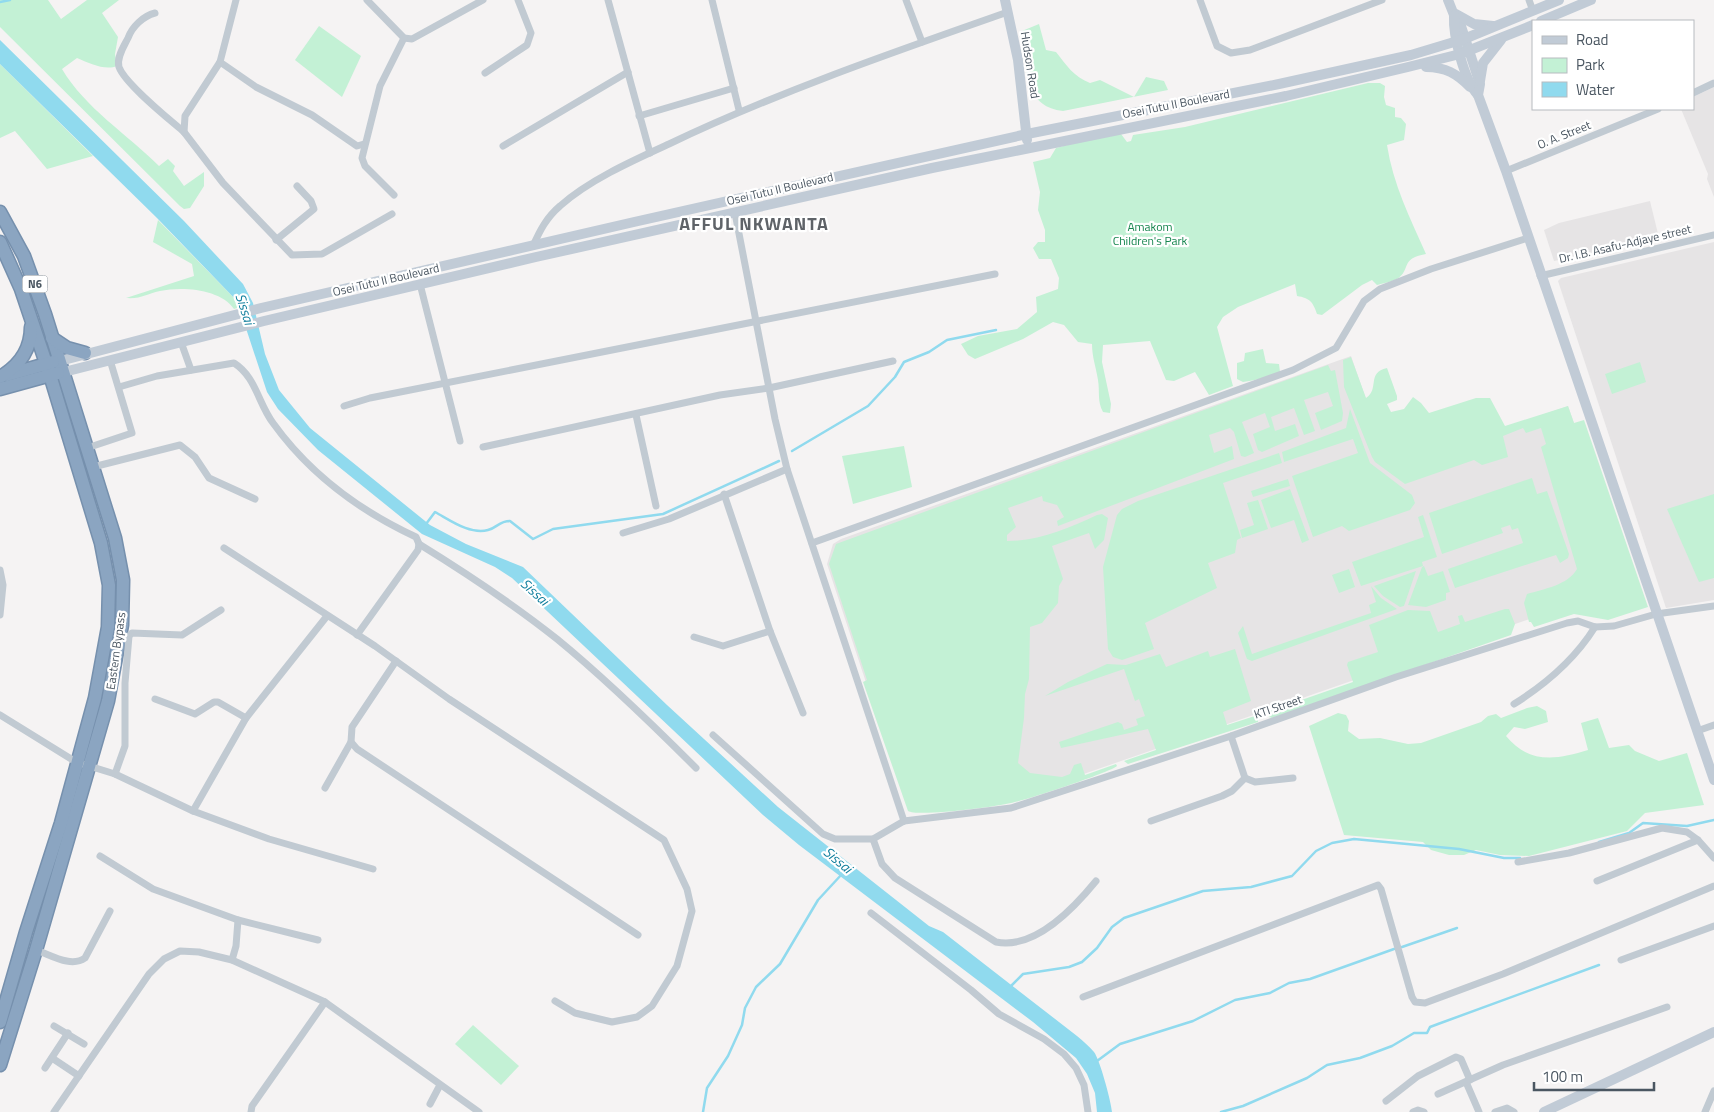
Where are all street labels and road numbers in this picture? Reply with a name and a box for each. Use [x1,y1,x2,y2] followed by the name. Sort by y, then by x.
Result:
[1016,30,1045,100] street label: Hudson Road
[1121,84,1231,123] street label: Osei Tutu II Boulevard
[1534,115,1594,154] street label: O. A. Street
[725,167,835,210] street label: Osei Tutu II Boulevard
[1557,219,1694,268] street label: Dr. I.B. Asafu-Adjaye street
[331,258,441,301] street label: Osei Tutu II Boulevard
[22,276,48,292] road number: N6
[101,610,130,691] street label: Eastern Bypass
[1251,689,1305,724] street label: KTI Street

